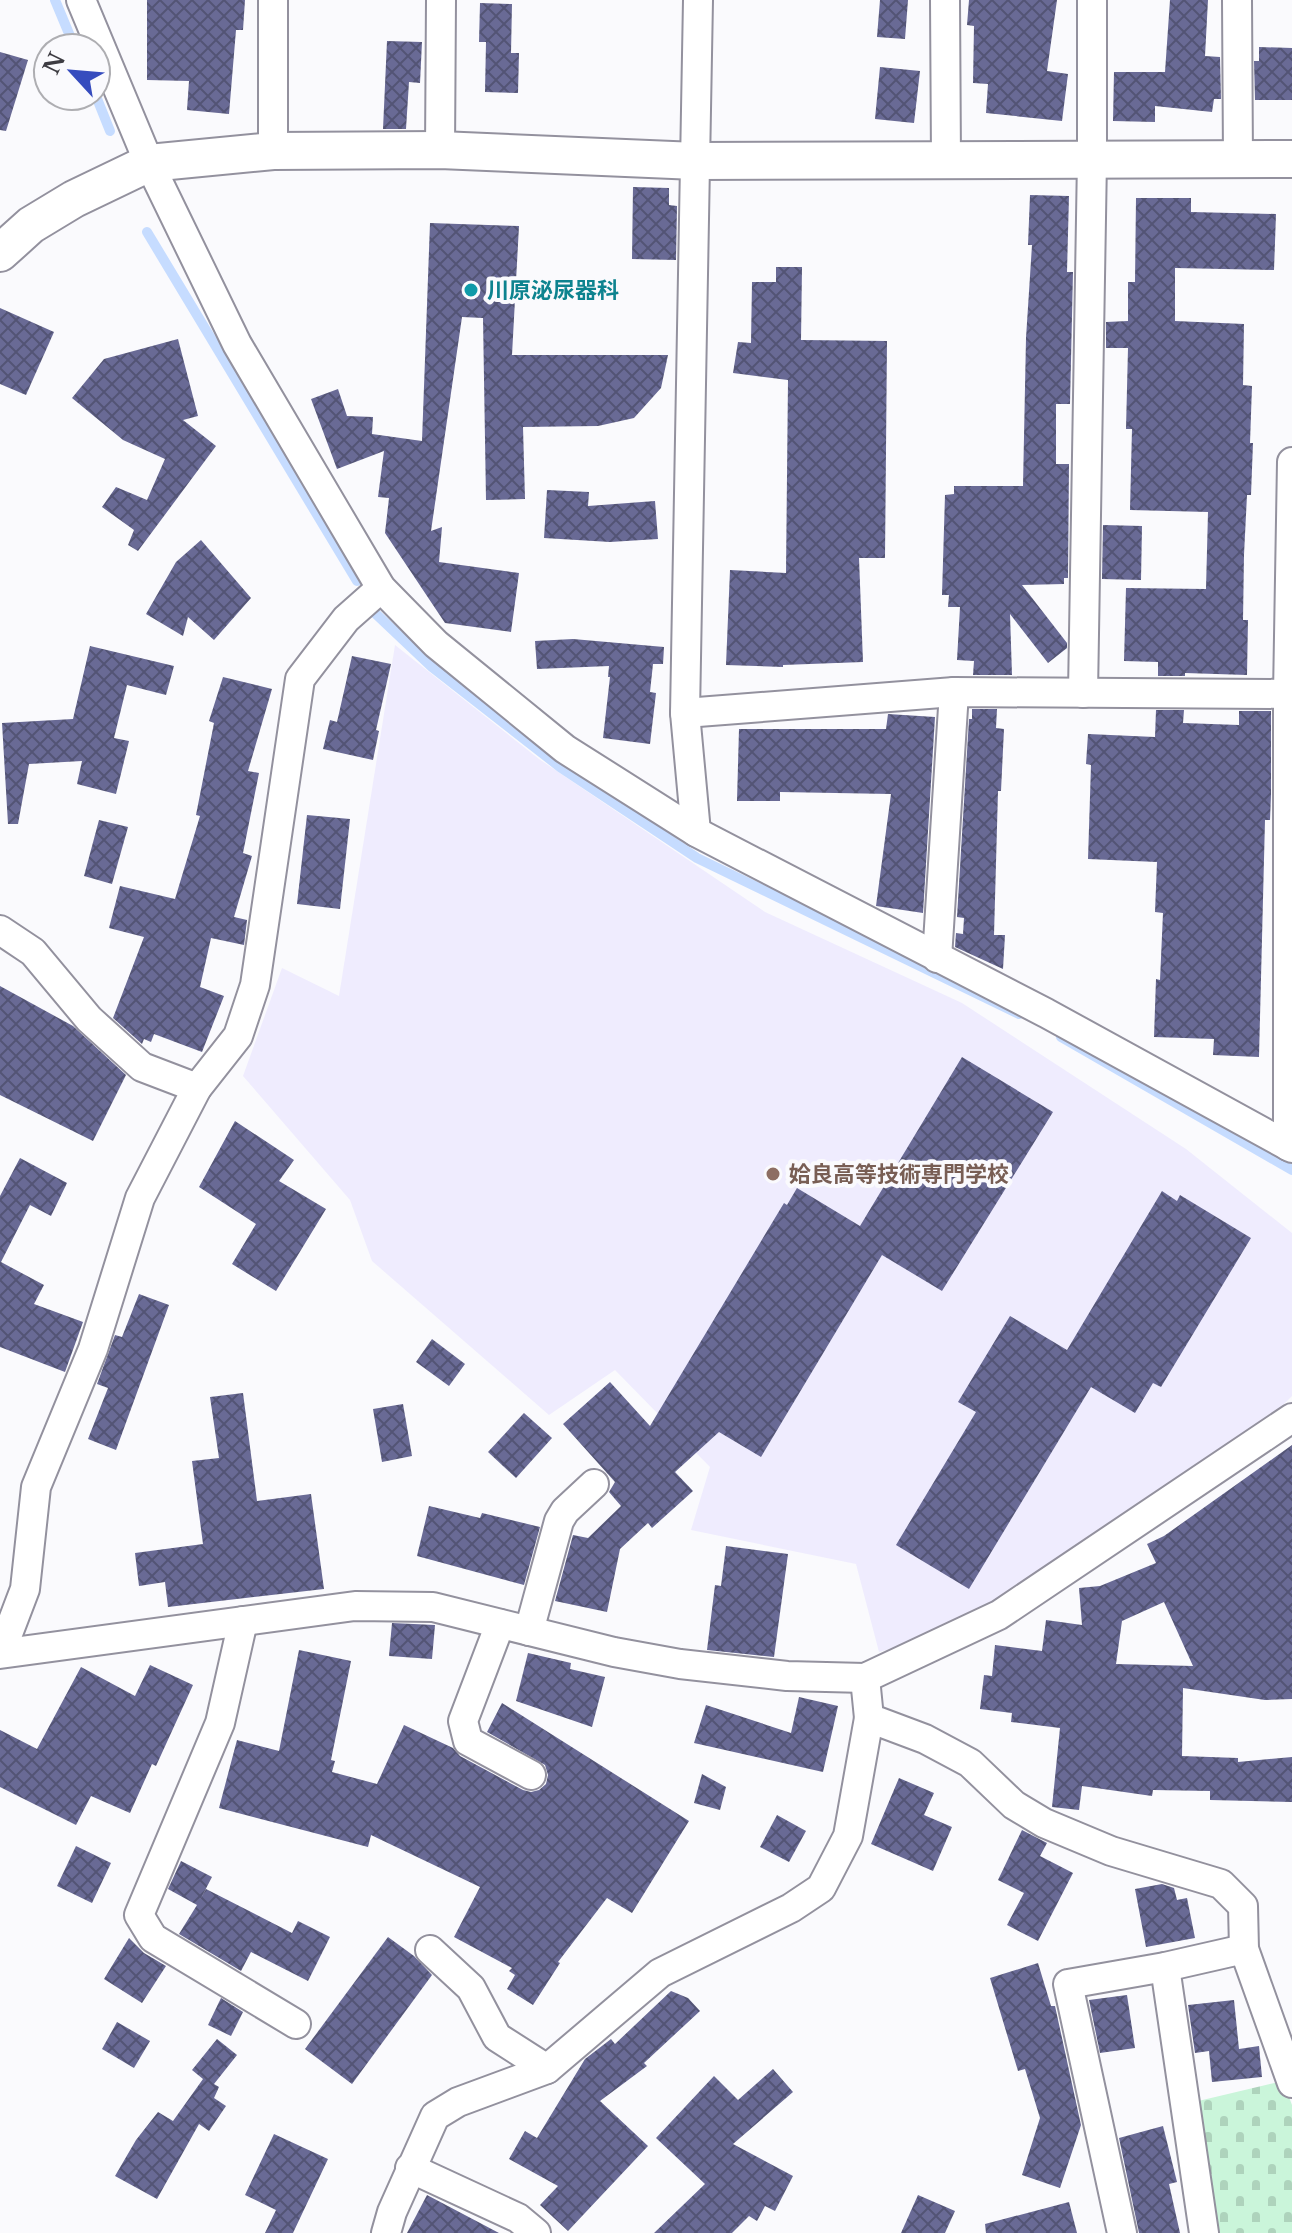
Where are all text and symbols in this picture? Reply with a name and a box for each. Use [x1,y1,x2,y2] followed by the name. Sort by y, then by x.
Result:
[32,32,112,112] north arrow
[38,48,71,79] text: N
[487,277,619,304] place label: 川原泌尿器科
[462,281,480,299] marker: 川原泌尿器科
[789,1161,1009,1188] place label: 姶良高等技術専門学校
[764,1165,782,1183] marker: 姶良高等技術専門学校

